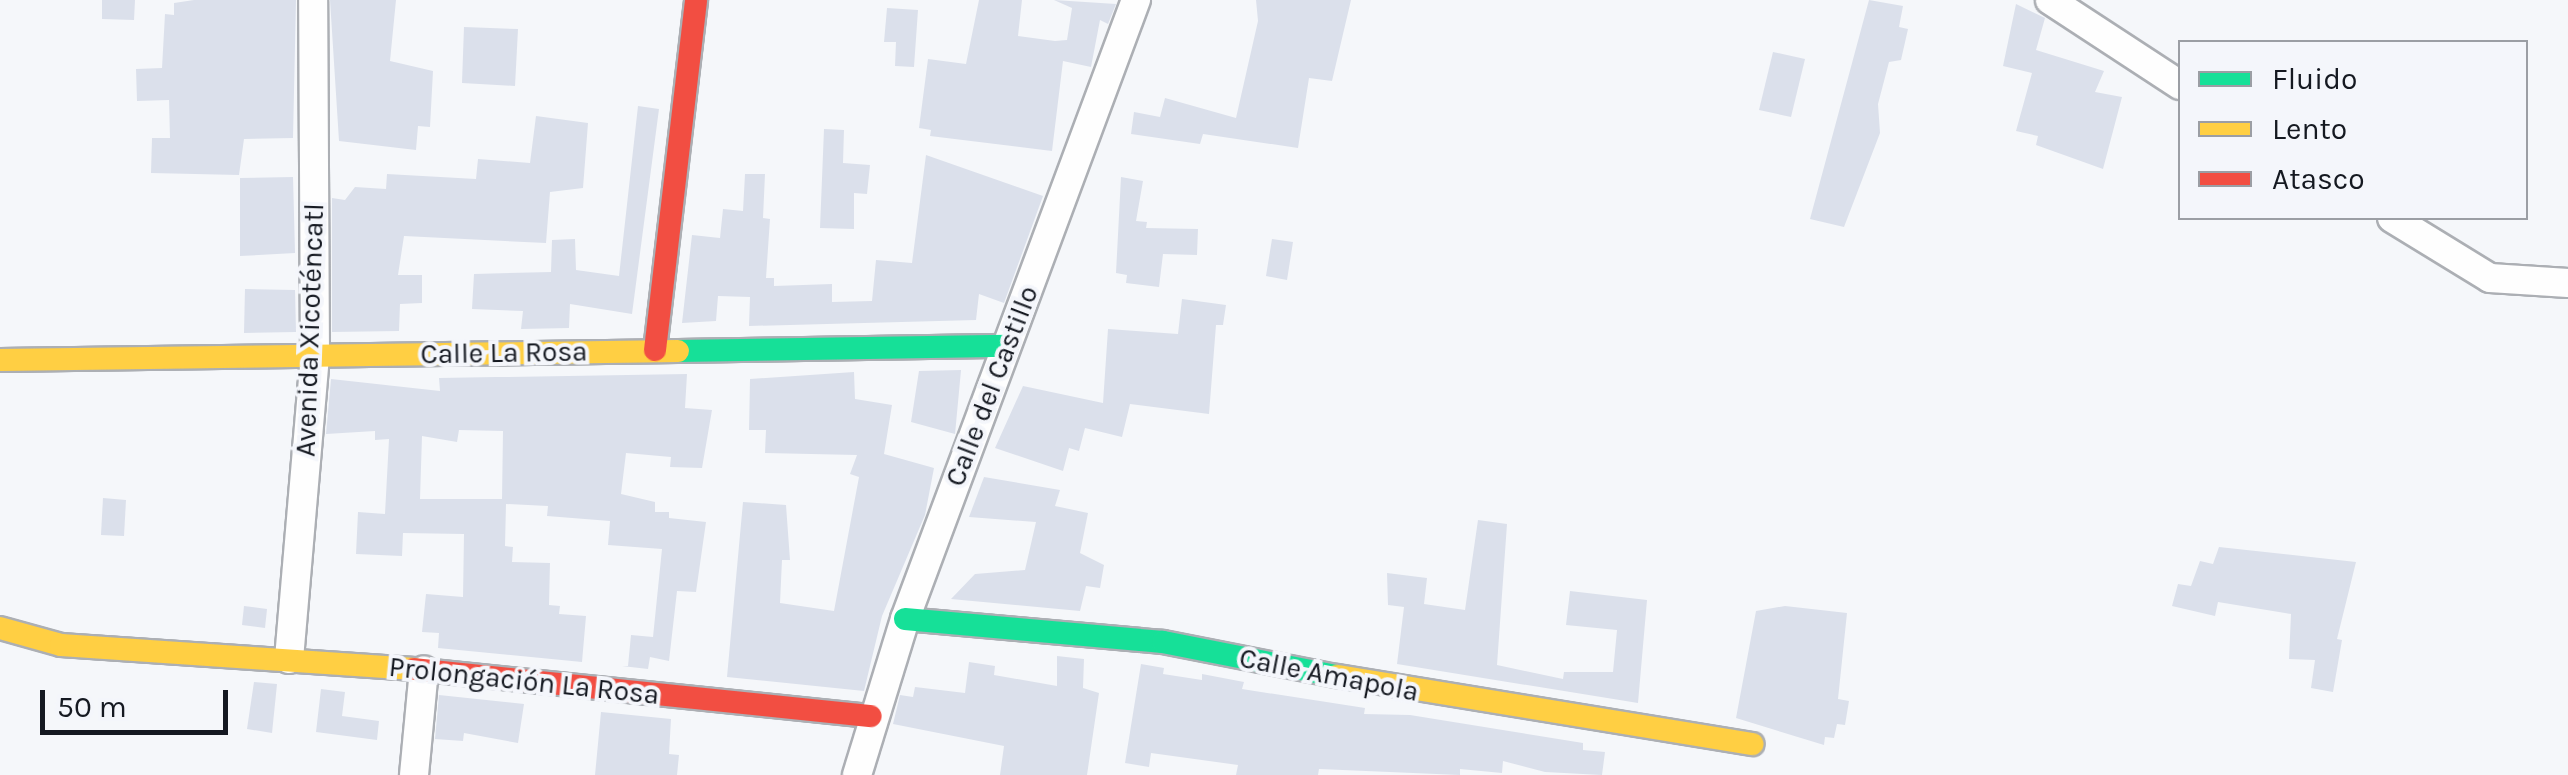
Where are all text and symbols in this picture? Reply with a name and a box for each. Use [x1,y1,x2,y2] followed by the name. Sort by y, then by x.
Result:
[2178,40,2528,220] legend
[2272,61,2357,97] text: Fluido
[2272,111,2347,147] text: Lento
[2272,161,2365,197] text: Atasco
[289,203,331,457] street label: Avenida Xicoténcatl
[938,281,1046,491] street label: Calle del Castillo
[420,335,588,371] street label: Calle La Rosa
[1237,641,1421,709] street label: Calle Amapola
[387,650,661,712] street label: Prolongación La Rosa
[45,670,232,732] scale bar
[57,689,127,725] text: 50 m

